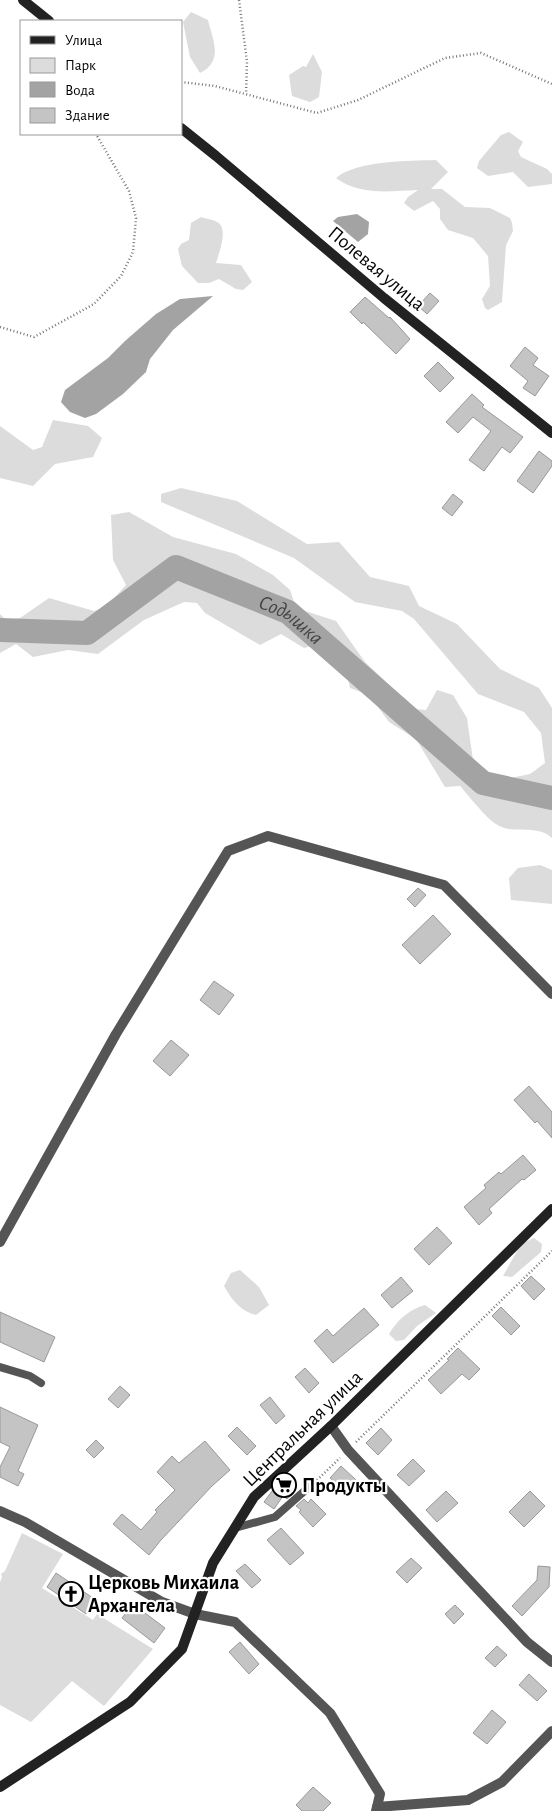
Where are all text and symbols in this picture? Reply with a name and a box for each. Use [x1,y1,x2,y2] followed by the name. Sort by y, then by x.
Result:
[20,20,182,135] legend
[65,33,102,48] text: Улица
[65,58,96,73] text: Парк
[65,83,95,98] text: Вода
[65,108,110,123] text: Здание
[324,223,428,315] street label: Полевая улица
[256,591,327,649] water label: Содышка
[239,1367,366,1491] street label: Центральная улица
[271,1472,297,1498] supermarket icon: Продукты
[302,1476,386,1496] place label: Продукты
[88,1573,240,1616] place label: Церковь Михаила Архангела
[58,1581,84,1607] church icon: Церковь Михаила Архангела

